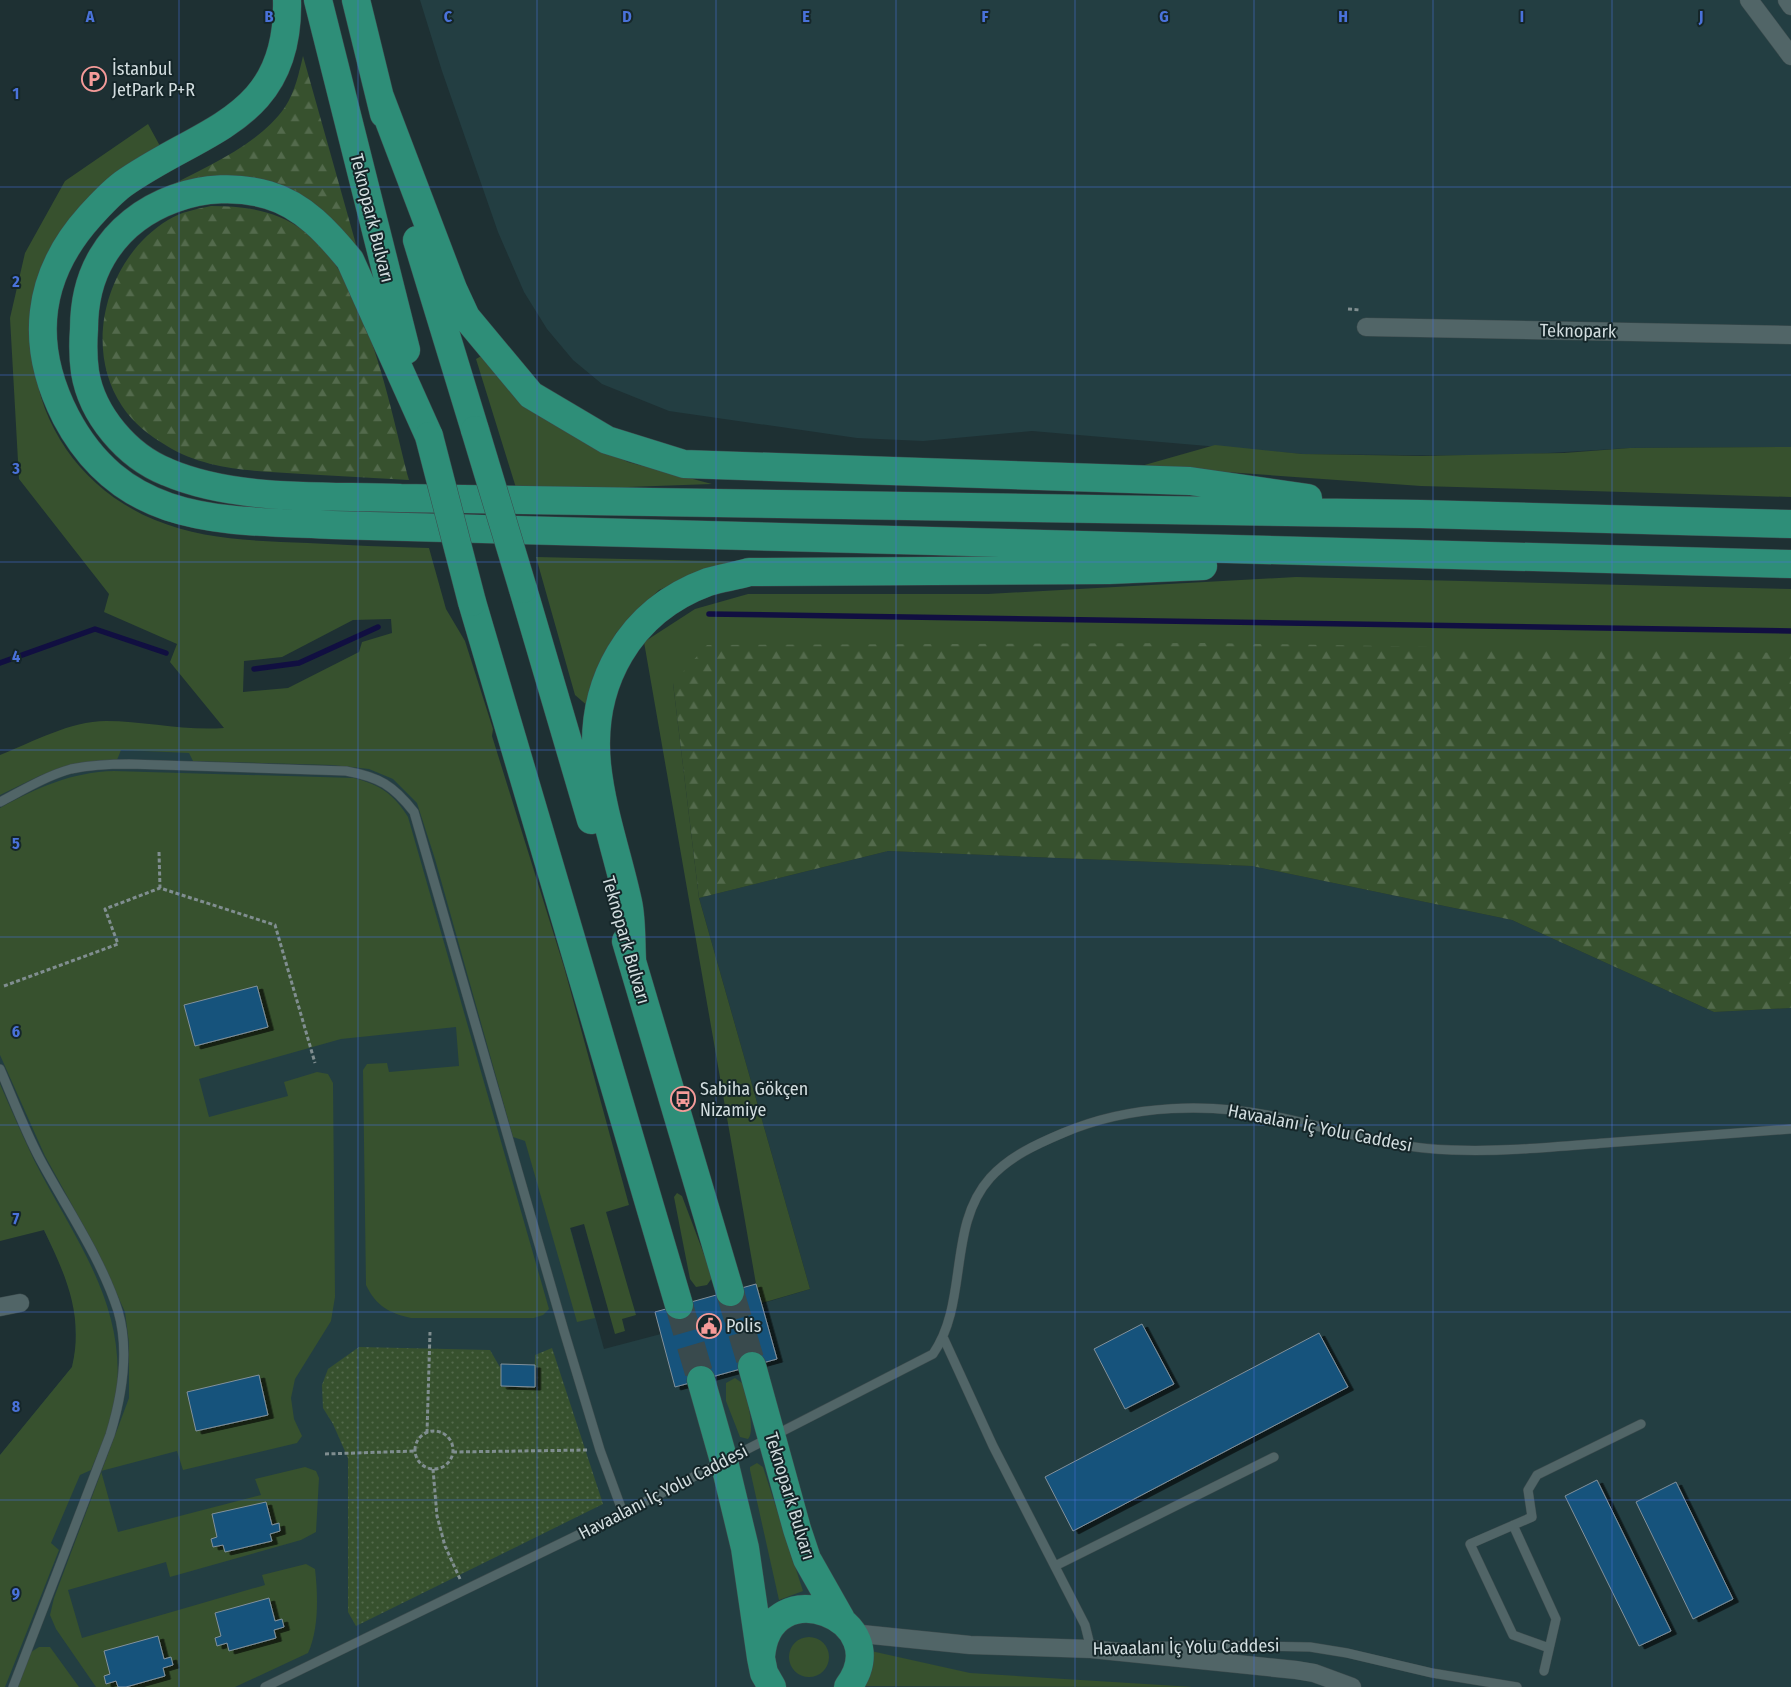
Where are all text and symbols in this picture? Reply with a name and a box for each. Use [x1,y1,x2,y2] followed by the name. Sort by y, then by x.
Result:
[85,7,95,26] text: A
[265,7,274,26] text: B
[444,7,453,26] text: C
[622,7,632,26] text: D
[802,7,810,26] text: E
[981,7,989,26] text: F
[1159,7,1169,26] text: G
[1338,7,1348,26] text: H
[1520,7,1524,26] text: I
[1698,7,1703,26] text: J
[112,58,195,101] place label: İstanbul JetPark P+R
[81,66,107,92] parking icon: İstanbul JetPark P+R
[13,84,19,103] text: 1
[345,151,399,285] street label: Teknopark Bulvarı
[11,272,20,291] text: 2
[1540,319,1617,343] street label: Teknopark
[11,459,20,478] text: 3
[12,647,20,666] text: 4
[12,834,20,853] text: 5
[597,874,655,1006] street label: Teknopark Bulvarı
[12,1022,20,1041] text: 6
[700,1078,808,1121] place label: Sabiha Gökçen Nizamiye
[670,1086,696,1112] bus stop icon: Sabiha Gökçen Nizamiye
[1226,1099,1414,1157] street label: Havaalanı İç Yolu Caddesi
[13,1209,20,1228] text: 7
[696,1313,722,1339] public building icon: Polis
[726,1315,762,1337] place label: Polis
[12,1397,21,1416] text: 8
[760,1430,820,1562] street label: Teknopark Bulvarı
[575,1440,751,1544] street label: Havaalanı İç Yolu Caddesi
[12,1584,20,1603] text: 9
[1092,1634,1280,1660] street label: Havaalanı İç Yolu Caddesi

